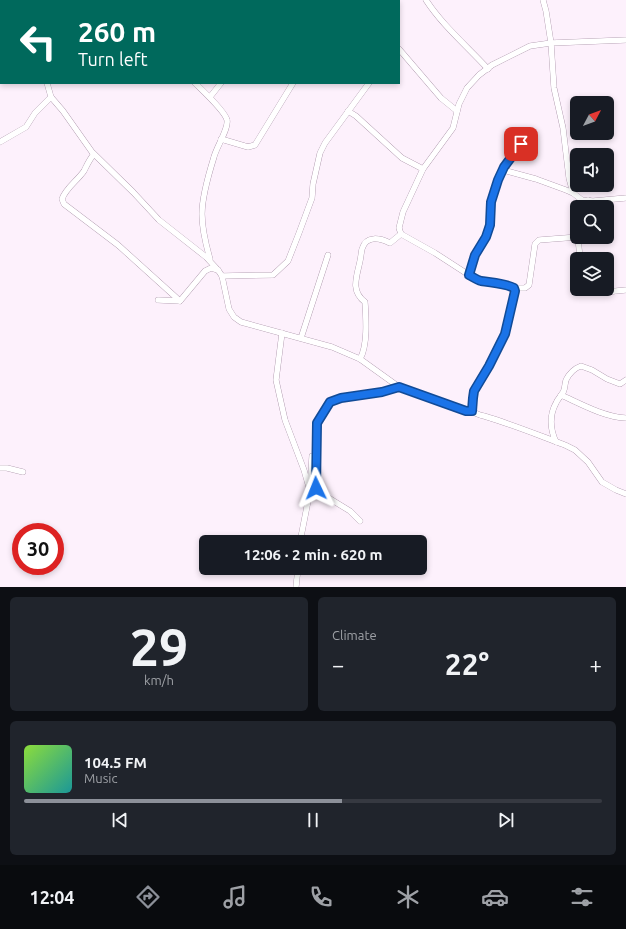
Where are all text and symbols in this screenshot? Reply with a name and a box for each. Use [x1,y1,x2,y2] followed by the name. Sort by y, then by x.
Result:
[12,16,64,68] icon: left
[78,16,156,47] text: 260 m
[78,49,148,69] text: Turn left
[570,96,614,140] north arrow
[570,96,614,296] map controls
[504,127,538,161] pin
[510,133,532,155] icon: arrive
[570,148,614,192] button: sound
[570,200,614,244] button: search
[570,252,614,296] button: layers
[295,467,337,509] position arrow
[12,523,64,575] speed limit sign: 30
[244,546,382,563] text: 12:06 · 2 min · 620 m
[130,618,188,676] text: 29
[332,628,377,642] text: Climate
[445,647,489,681] text: 22°
[332,652,344,677] text: −
[590,652,602,677] text: +
[144,673,174,687] text: km/h
[84,754,147,771] text: 104.5 FM
[84,771,118,785] text: Music
[109,809,131,831] icon: previous
[302,809,324,831] icon: pause
[495,809,517,831] icon: next
[134,883,162,911] icon: directions
[221,883,249,911] icon: music
[307,883,335,911] icon: phone
[394,883,422,911] icon: climate
[481,883,509,911] icon: car
[568,883,596,911] icon: filters
[29,887,75,907] text: 12:04

